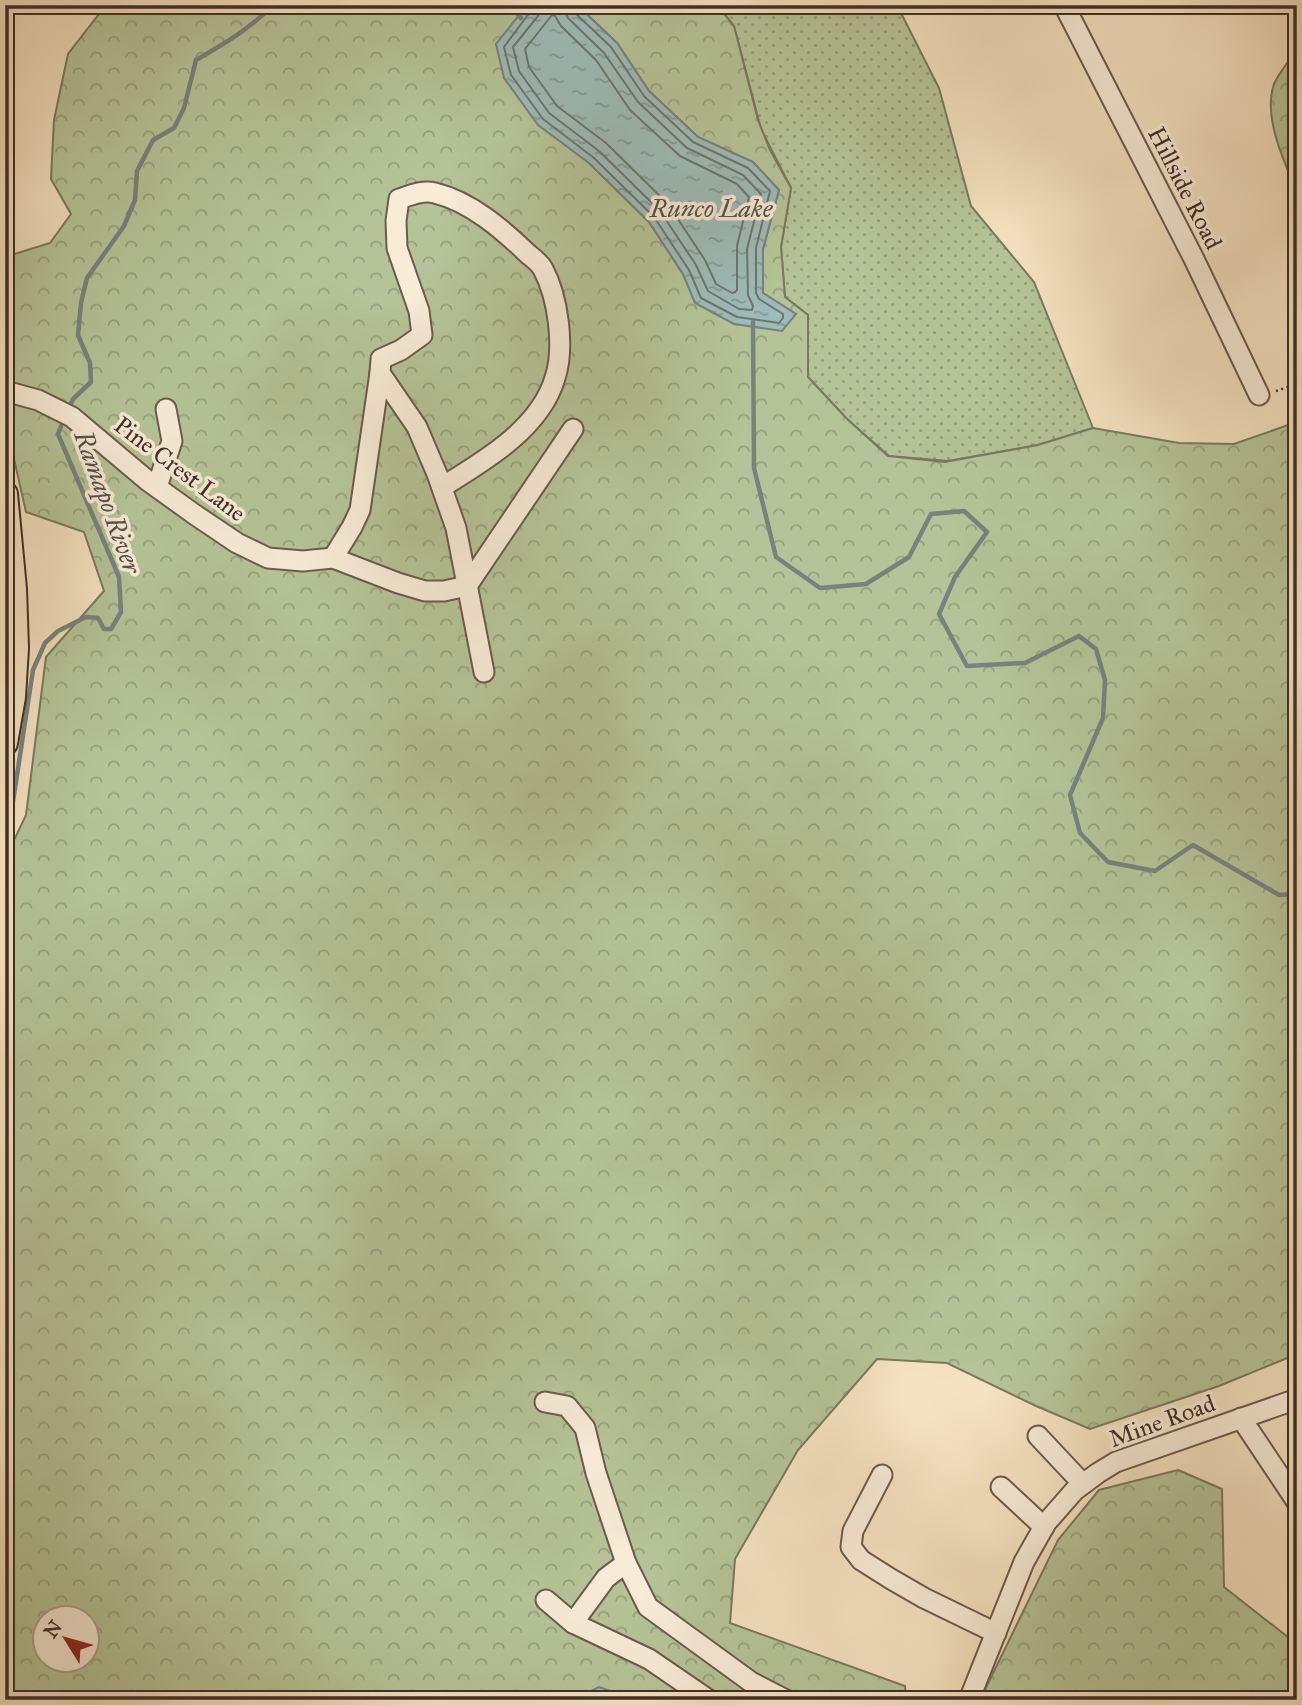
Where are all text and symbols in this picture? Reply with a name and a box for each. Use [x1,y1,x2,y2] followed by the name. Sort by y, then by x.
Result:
[1141,122,1229,254] street label: Hillside Road
[649,192,774,224] water label: Runco Lake
[108,410,252,528] street label: Pine Crest Lane
[66,425,149,579] water label: Ramapo River
[1105,1388,1219,1454] street label: Mine Road
[32,1604,102,1674] north arrow
[39,1616,67,1642] text: N

